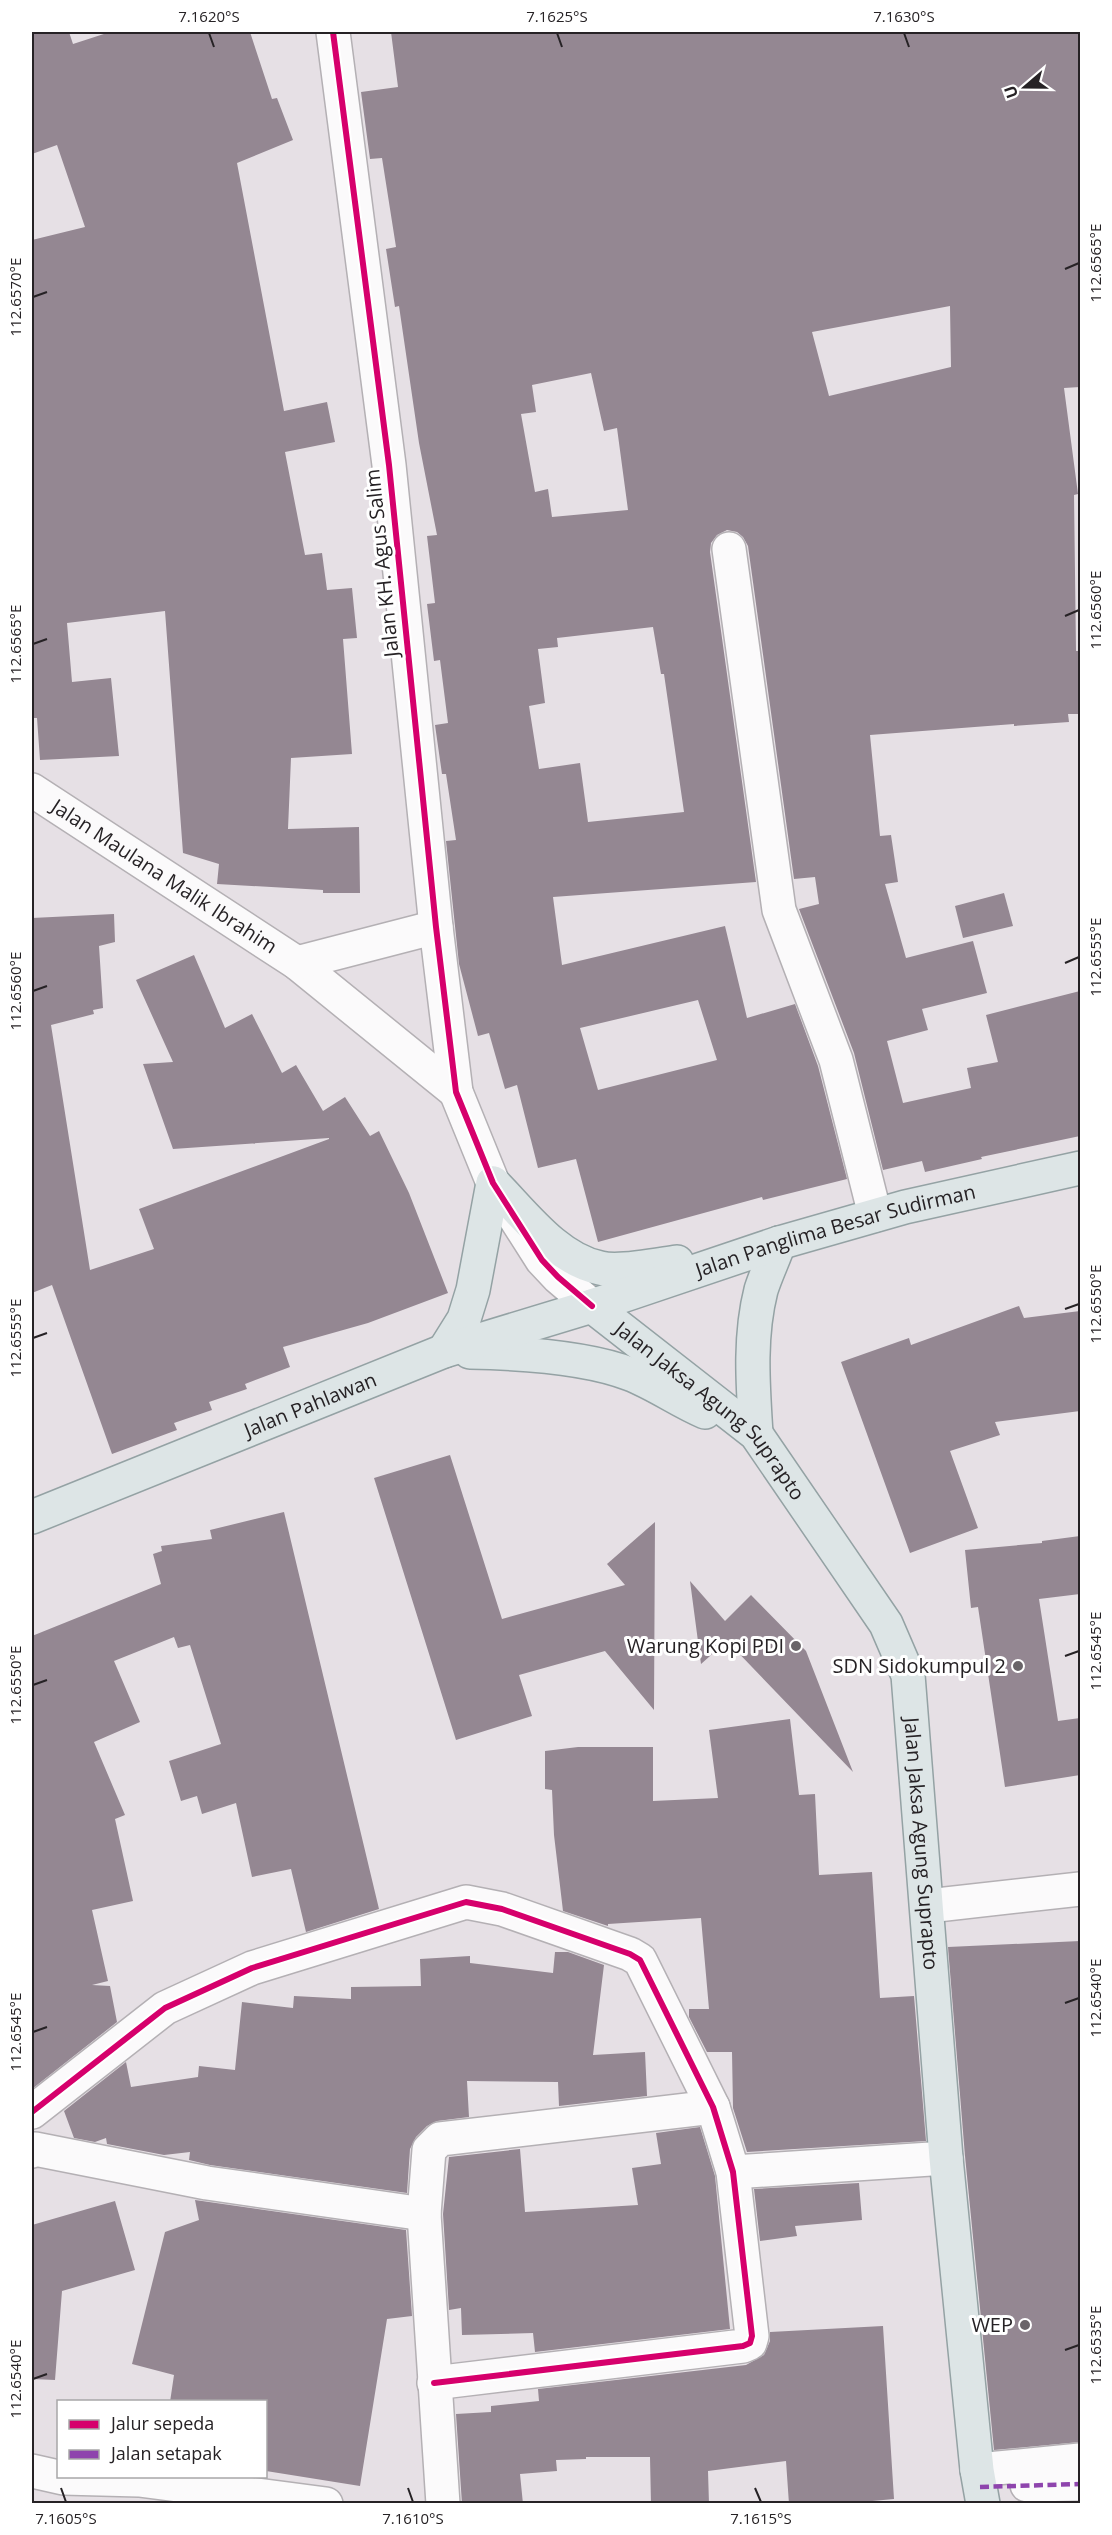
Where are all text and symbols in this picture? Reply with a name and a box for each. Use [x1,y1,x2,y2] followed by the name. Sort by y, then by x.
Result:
[178,6,240,26] text: 7.1620°S
[526,6,588,26] text: 7.1625°S
[873,6,935,26] text: 7.1630°S
[995,57,1055,117] north arrow
[998,83,1023,102] text: U
[1085,224,1105,302] text: 112.6565°E
[5,258,25,336] text: 112.6570°E
[358,468,405,660] street label: Jalan KH. Agus Salim
[1085,571,1105,649] text: 112.6560°E
[5,605,25,683] text: 112.6565°E
[45,791,283,959] street label: Jalan Maulana Malik Ibrahim
[1085,918,1105,996] text: 112.6555°E
[5,952,25,1030] text: 112.6560°E
[690,1178,978,1284] street label: Jalan Panglima Besar Sudirman
[1085,1265,1105,1343] text: 112.6550°E
[5,1299,25,1377] text: 112.6555°E
[608,1314,811,1505] street label: Jalan Jaksa Agung Suprapto
[238,1366,380,1444] street label: Jalan Pahlawan
[1085,1612,1105,1690] text: 112.6545°E
[627,1632,784,1659] place label: Warung Kopi PDI
[789,1639,803,1653] marker: Warung Kopi PDI
[5,1646,25,1724] text: 112.6550°E
[833,1652,1006,1679] place label: SDN Sidokumpul 2
[1011,1659,1025,1673] marker: SDN Sidokumpul 2
[898,1714,945,1971] street label: Jalan Jaksa Agung Suprapto
[1085,1959,1105,2037] text: 112.6540°E
[5,1993,25,2071] text: 112.6545°E
[1085,2306,1105,2384] text: 112.6535°E
[971,2311,1013,2338] place label: WEP
[1018,2318,1032,2332] marker: WEP
[5,2340,25,2418] text: 112.6540°E
[57,2400,267,2478] legend
[109,2411,214,2435] text: Jalur sepeda
[109,2441,222,2465] text: Jalan setapak
[35,2508,97,2528] text: 7.1605°S
[382,2508,444,2528] text: 7.1610°S
[730,2508,792,2528] text: 7.1615°S

